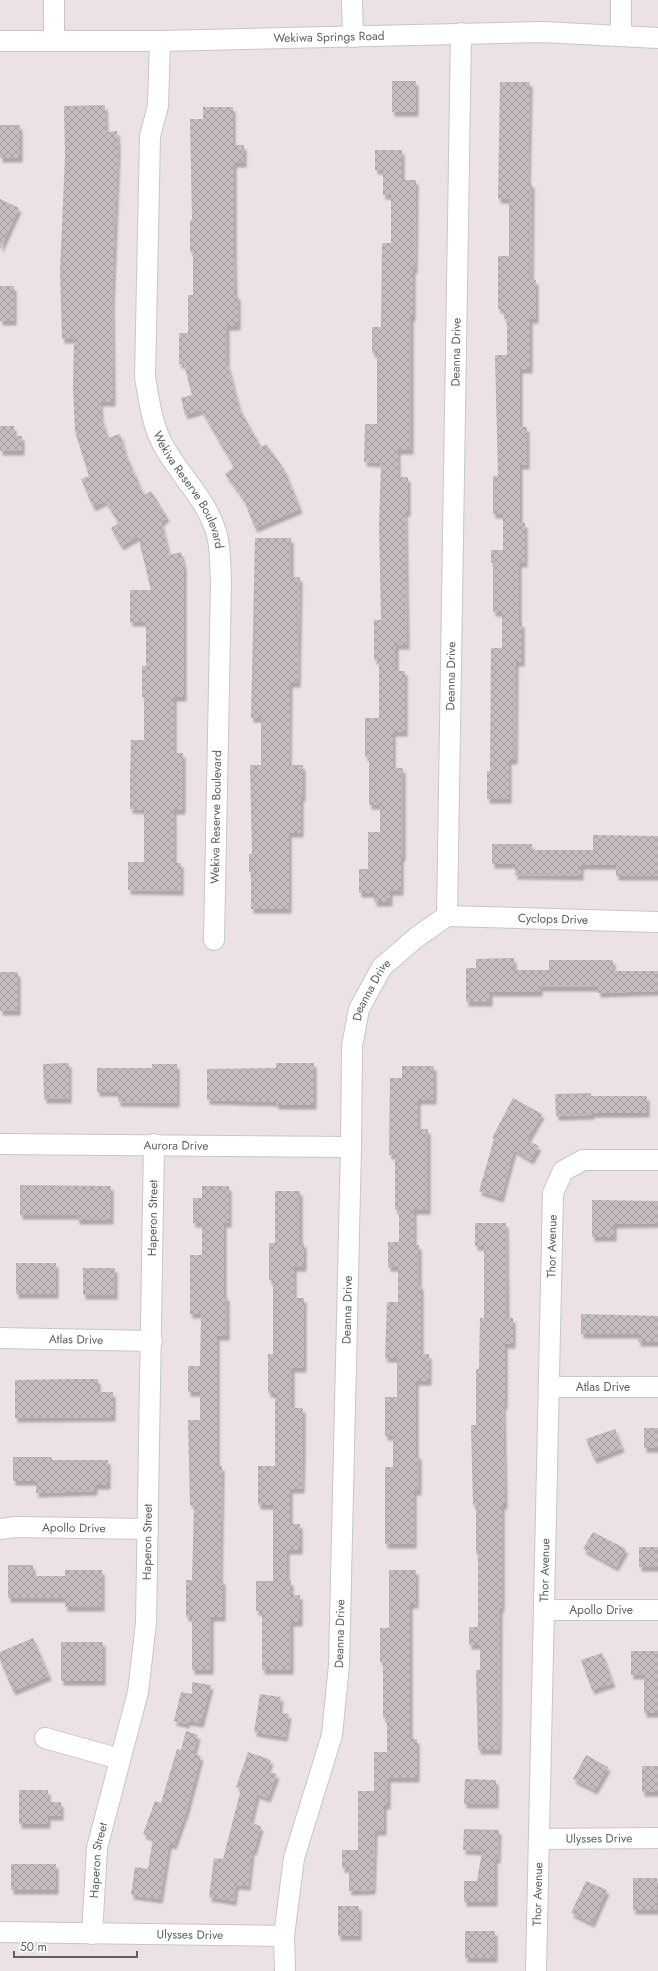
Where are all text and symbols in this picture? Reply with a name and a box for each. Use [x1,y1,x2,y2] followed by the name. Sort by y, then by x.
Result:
[273,27,385,47] street label: Wekiwa Springs Road
[446,317,465,387] street label: Deanna Drive
[149,428,228,550] street label: Wekiva Reserve Boulevard
[441,641,460,711] street label: Deanna Drive
[206,750,226,884] street label: Wekiva Reserve Boulevard
[517,909,588,929] street label: Cyclops Drive
[348,954,395,1022] street label: Deanna Drive
[144,1136,208,1155] street label: Aurora Drive
[143,1179,162,1256] street label: Haperon Street
[542,1214,562,1278] street label: Thor Avenue
[337,1275,357,1344] street label: Deanna Drive
[49,1330,103,1349] street label: Atlas Drive
[576,1378,630,1396] street label: Atlas Drive
[138,1503,157,1580] street label: Haperon Street
[42,1518,106,1537] street label: Apollo Drive
[535,1538,554,1602] street label: Thor Avenue
[330,1599,350,1668] street label: Deanna Drive
[569,1601,633,1619] street label: Apollo Drive
[85,1820,112,1899] street label: Haperon Street
[566,1829,632,1848] street label: Ulysses Drive
[528,1862,547,1926] street label: Thor Avenue
[157,1925,223,1944] street label: Ulysses Drive
[14,1933,137,1959] scale bar
[20,1938,47,1956] text: 50 m

